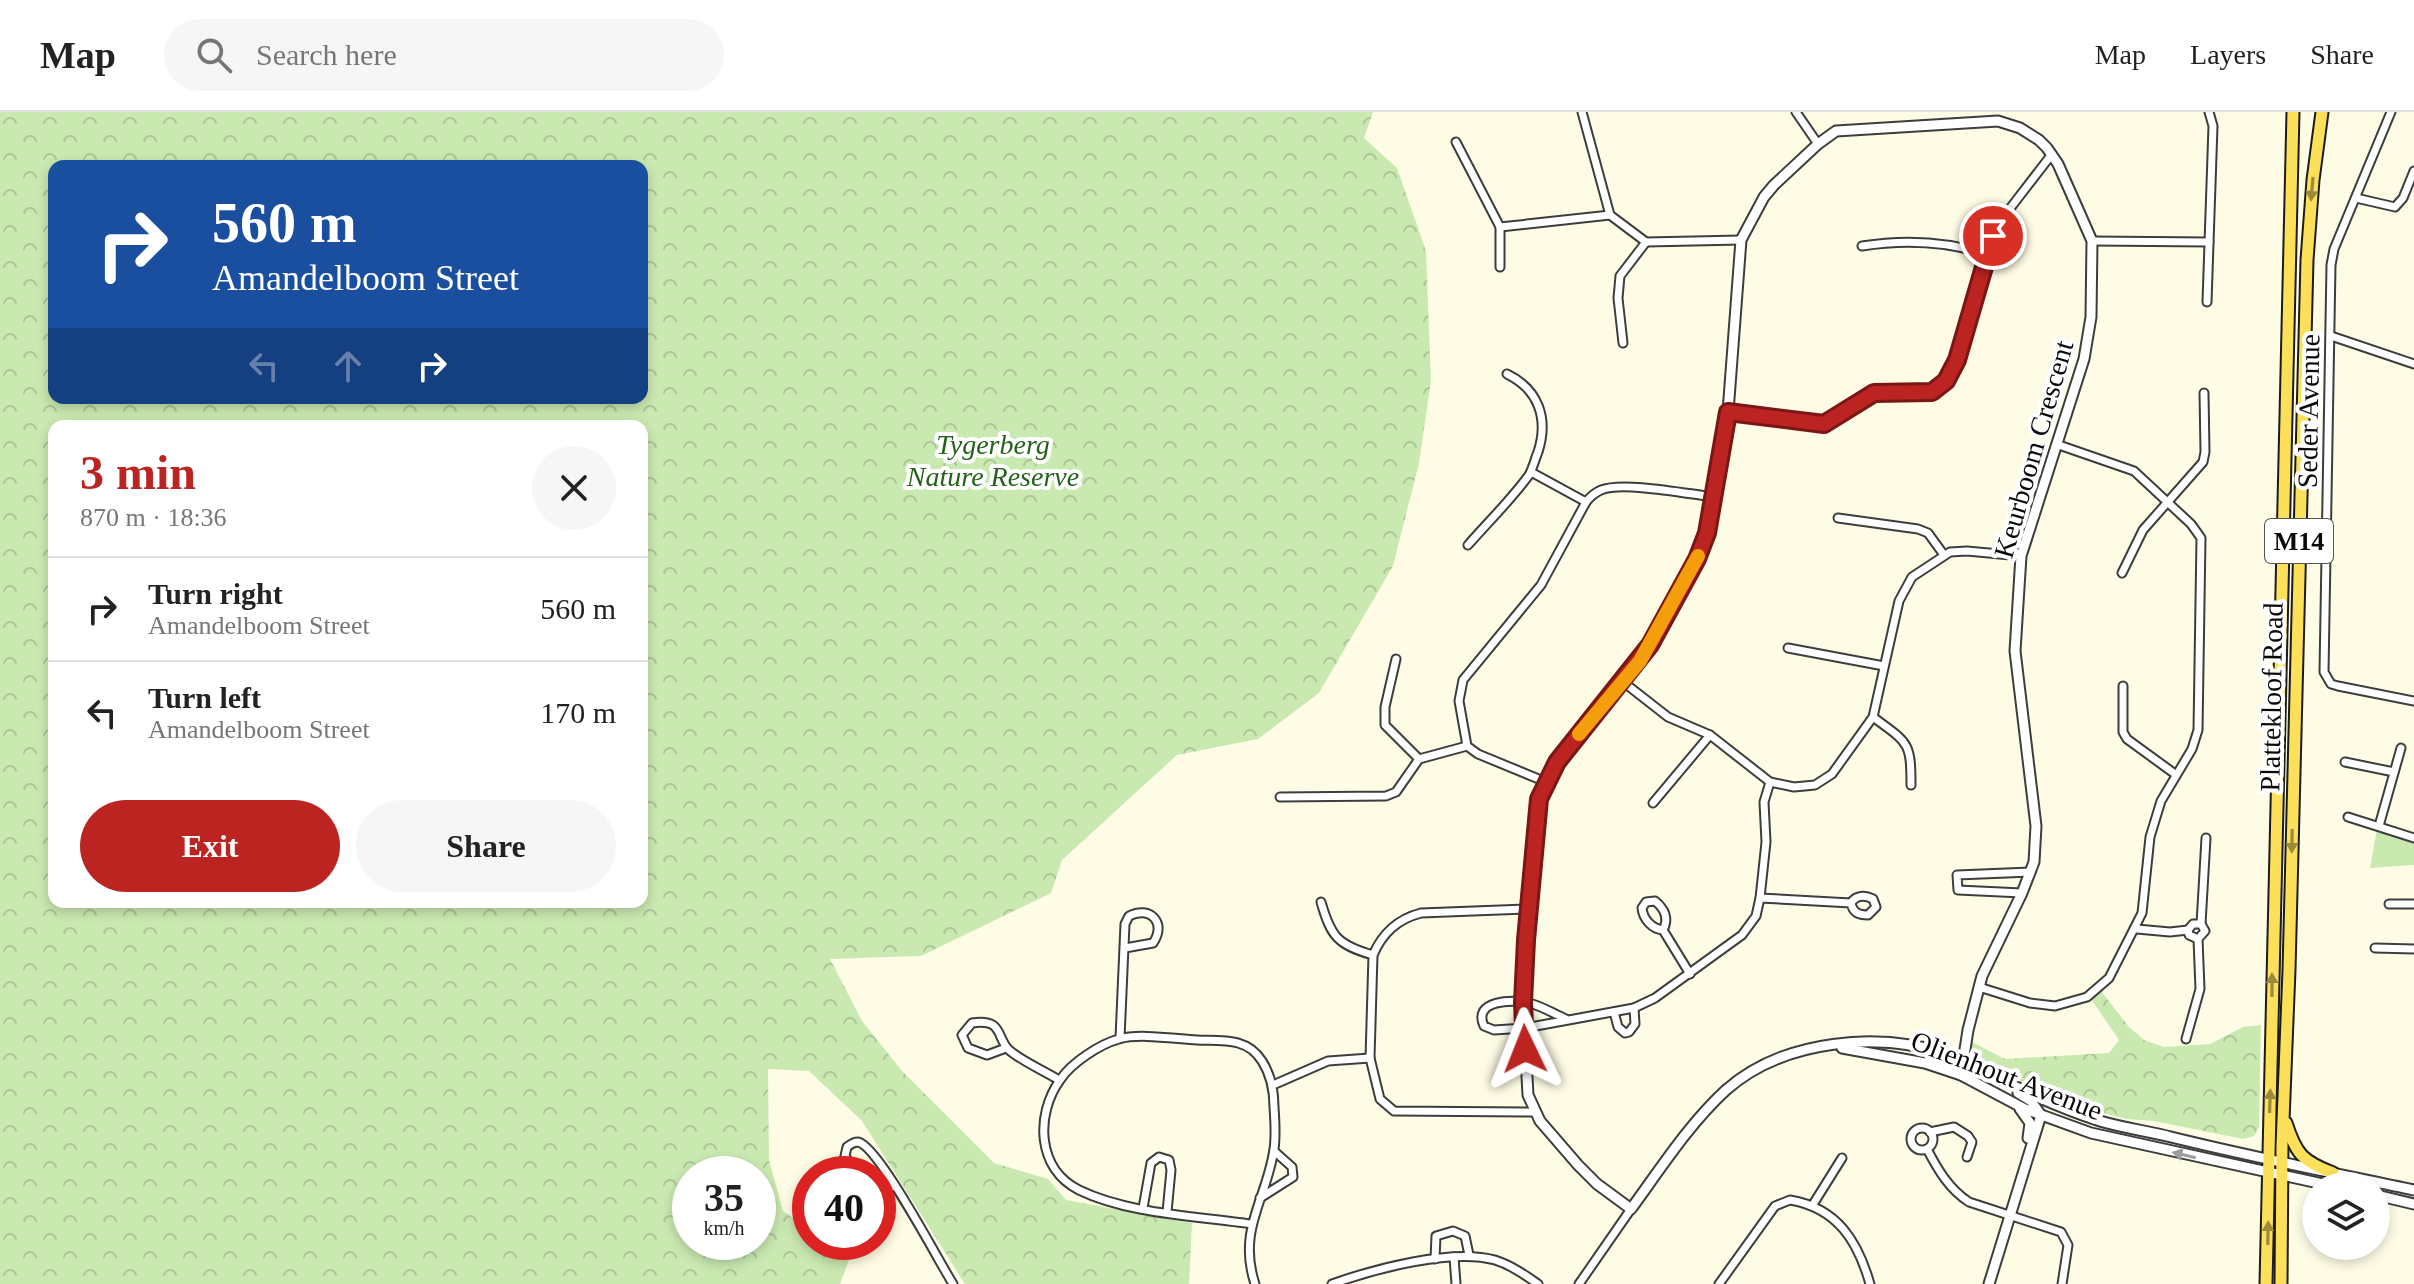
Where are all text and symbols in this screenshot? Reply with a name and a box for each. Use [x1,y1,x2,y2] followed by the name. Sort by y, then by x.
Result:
[164,19,724,91] search box
[192,33,236,77] icon: search
[40,34,116,76] text: Map
[256,38,397,71] text: Search here
[2095,39,2146,70] text: Map
[2190,39,2266,70] text: Layers
[2310,39,2374,70] text: Share
[2305,177,2318,202] one-way arrow
[80,192,184,296] icon: right
[212,192,357,254] text: 560 m
[1959,202,2027,270] pin
[1971,214,2015,258] icon: arrive
[212,258,519,298] text: Amandelboom Street
[2292,334,2325,488] street label: Seder Avenue
[1988,337,2079,561] street label: Keurboom Crescent
[242,344,286,388] icon: left
[326,344,370,388] icon: ahead
[410,344,454,388] icon: right
[906,429,1079,492] park label: Tygerberg Nature Reserve
[80,446,196,499] text: 3 min
[532,446,616,530] button: close
[80,503,227,532] text: 870 m · 18:36
[2265,519,2333,563] road number: M14
[148,577,283,610] text: Turn right
[80,587,124,631] icon: right
[540,592,616,625] text: 560 m
[2254,602,2289,792] street label: Plattekloof Road
[148,611,370,640] text: Amandelboom Street
[148,681,261,714] text: Turn left
[80,691,124,735] icon: left
[540,696,616,729] text: 170 m
[148,715,370,744] text: Amandelboom Street
[80,800,340,892] button: Exit
[356,800,616,892] button: Share
[2286,829,2298,854] one-way arrow
[2266,972,2278,997] one-way arrow
[1483,1007,1567,1091] position arrow
[1907,1025,2107,1126] street label: Olienhout Avenue
[2263,1088,2276,1113] one-way arrow
[2171,1148,2196,1160] one-way arrow
[792,1156,896,1260] speed limit sign: 40
[2302,1172,2390,1260] map controls
[2302,1172,2390,1260] button: layers
[704,1175,744,1220] text: 35
[703,1217,745,1239] text: km/h
[2261,1220,2274,1245] one-way arrow

